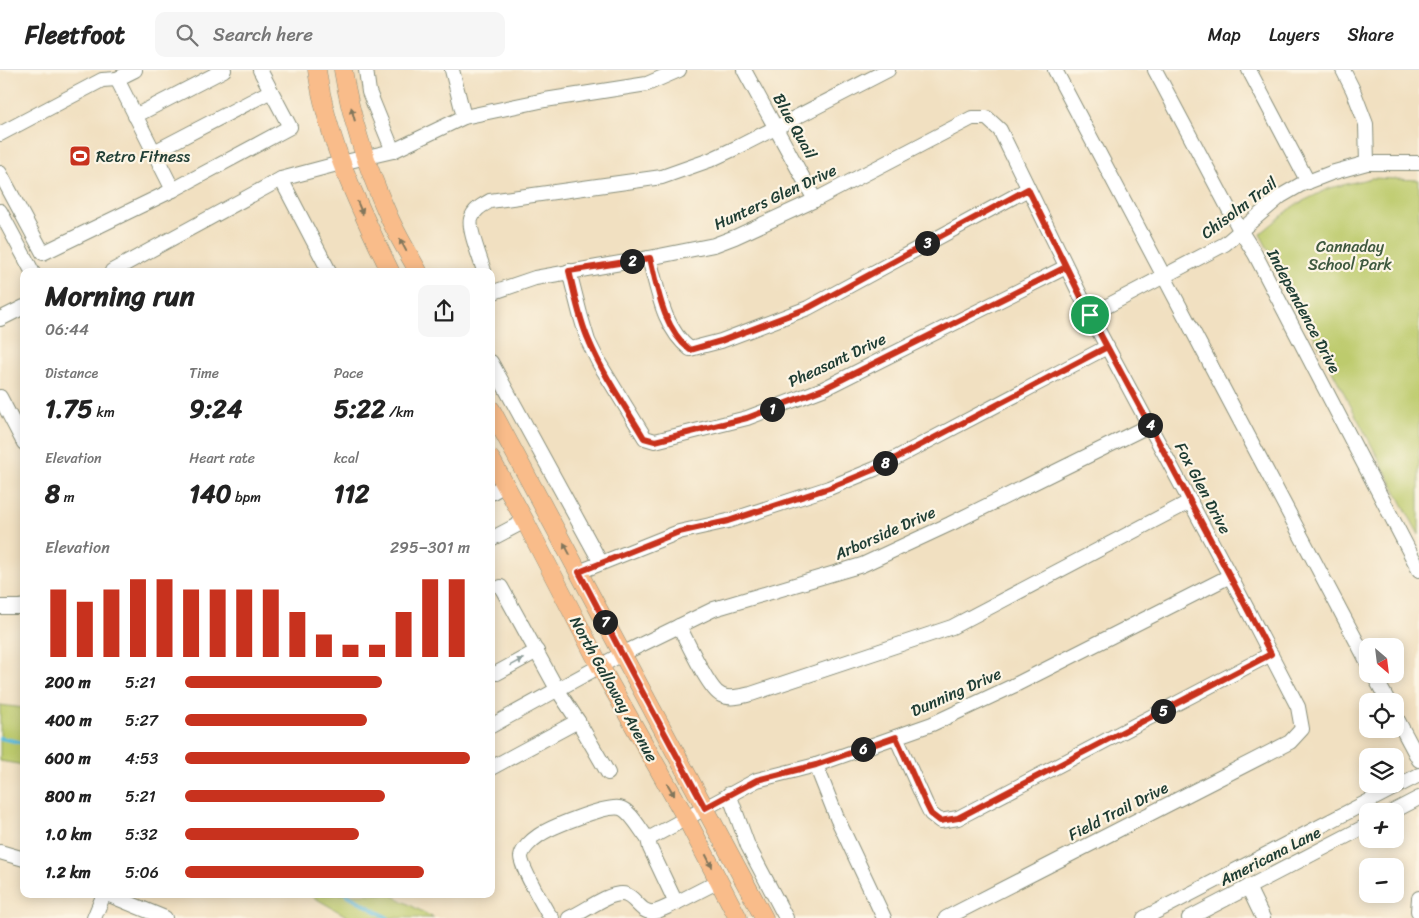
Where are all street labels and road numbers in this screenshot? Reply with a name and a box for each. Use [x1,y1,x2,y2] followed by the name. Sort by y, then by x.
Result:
[765,88,825,165] street label: Blue Quail
[709,156,841,238] street label: Hunters Glen Drive
[1194,169,1284,247] street label: Chisolm Trail
[1258,242,1349,379] street label: Independence Drive
[783,325,891,395] street label: Pheasant Drive
[1166,437,1240,539] street label: Fox Glen Drive
[829,498,940,569] street label: Arborside Drive
[562,610,666,768] street label: North Galloway Avenue
[906,659,1006,725] street label: Dunning Drive
[1063,773,1174,849] street label: Field Trail Drive
[1213,818,1326,894] street label: Americana Lane

